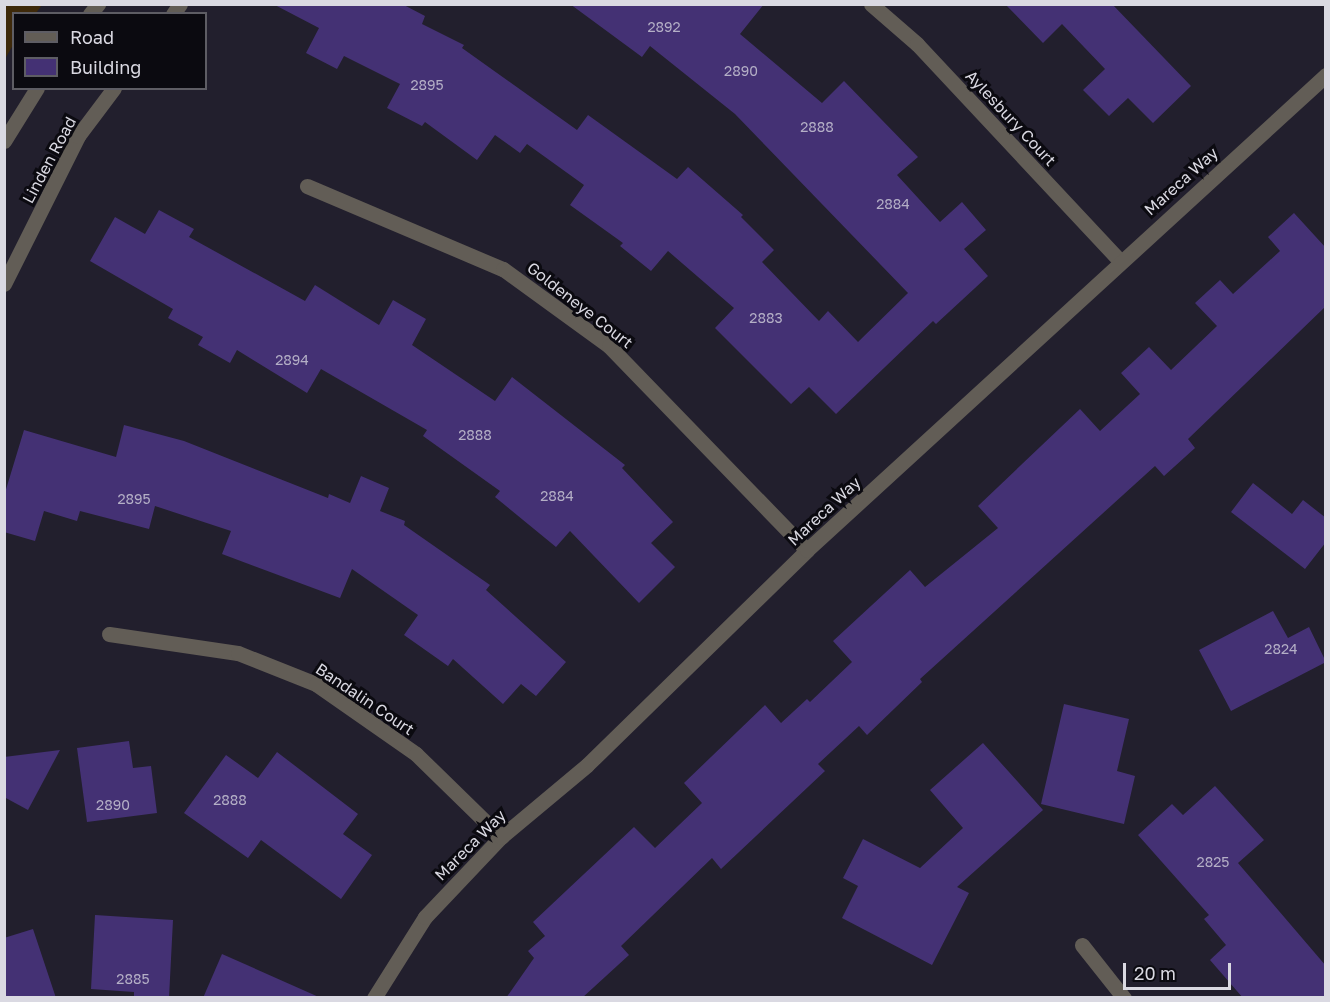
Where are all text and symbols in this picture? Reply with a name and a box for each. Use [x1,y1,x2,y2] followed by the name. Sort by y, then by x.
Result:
[12,12,207,90] legend
[647,19,681,35] house number: 2892
[70,26,114,48] text: Road
[70,56,141,78] text: Building
[724,63,758,79] house number: 2890
[962,66,1060,170] street label: Aylesbury Court
[410,77,444,93] house number: 2895
[18,113,80,207] street label: Linden Road
[800,119,834,135] house number: 2888
[1140,143,1222,219] street label: Mareca Way
[876,196,910,212] house number: 2884
[523,258,637,352] street label: Goldeneye Court
[749,310,783,326] house number: 2883
[275,352,309,368] house number: 2894
[458,427,492,443] house number: 2888
[784,472,864,550] street label: Mareca Way
[540,488,574,504] house number: 2884
[117,491,151,507] house number: 2895
[1264,641,1298,657] house number: 2824
[312,659,418,739] street label: Bandalin Court
[213,792,247,808] house number: 2888
[96,797,130,813] house number: 2890
[431,806,509,884] street label: Mareca Way
[1197,854,1229,870] house number: 2825
[1126,951,1234,989] scale bar
[1134,962,1176,984] text: 20 m
[116,971,150,987] house number: 2885

